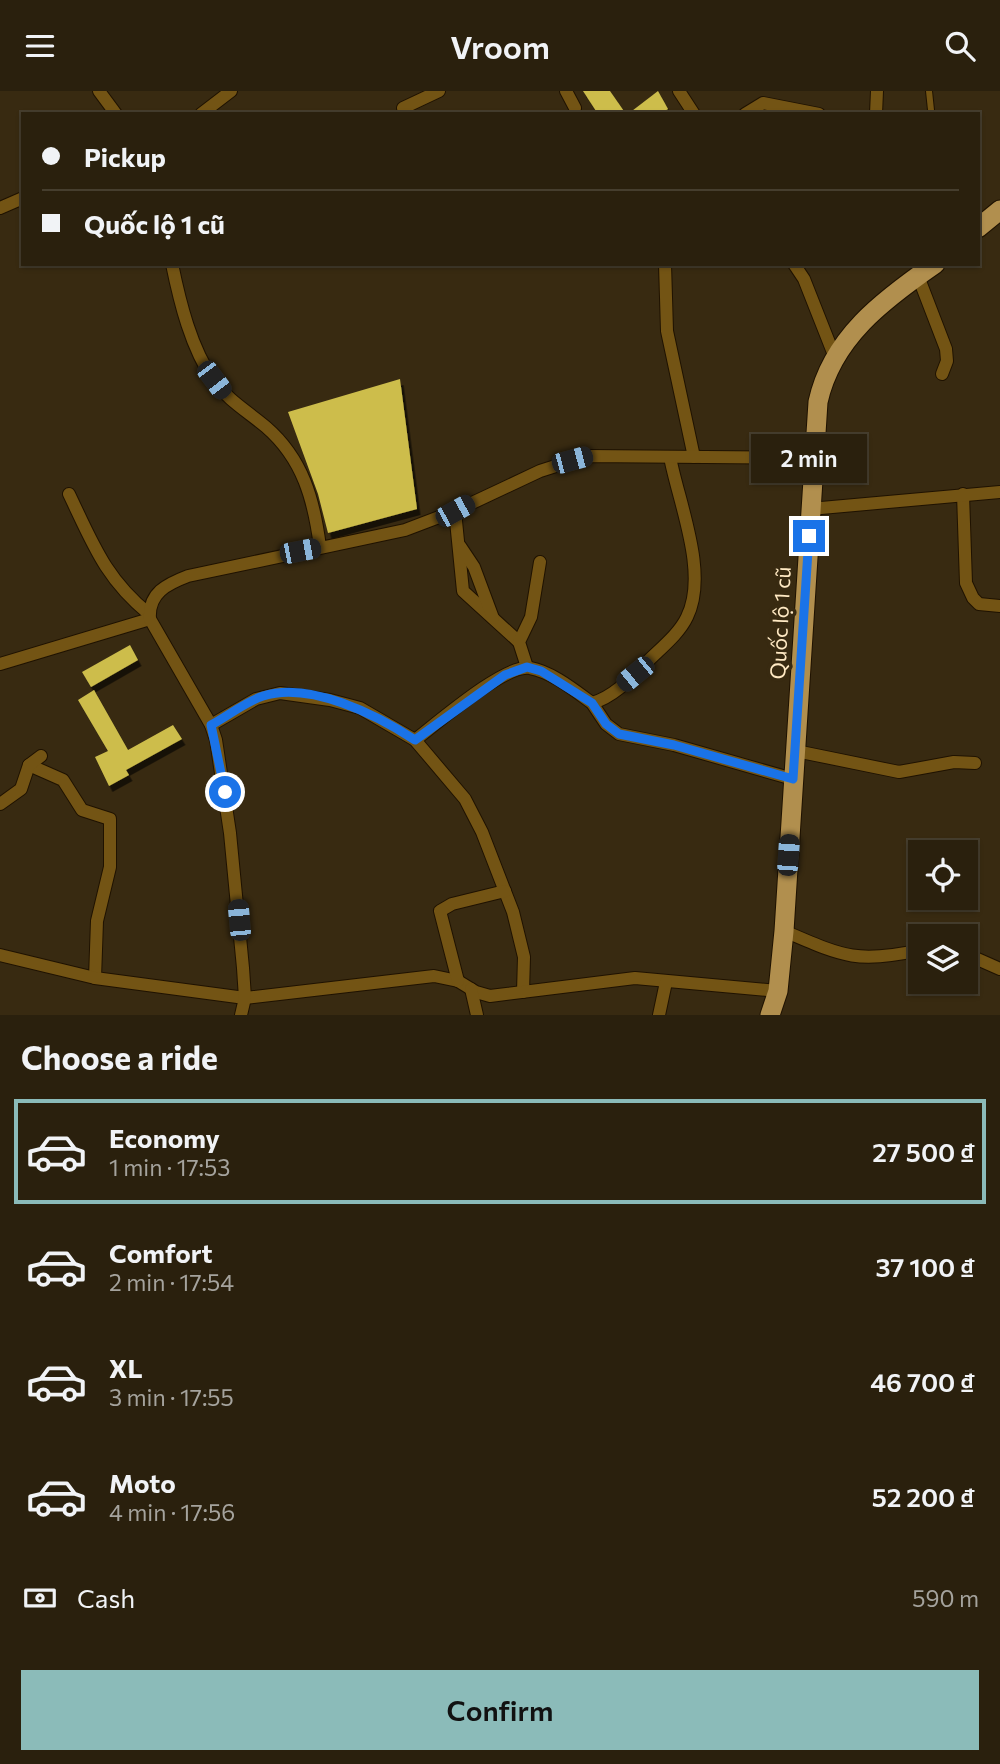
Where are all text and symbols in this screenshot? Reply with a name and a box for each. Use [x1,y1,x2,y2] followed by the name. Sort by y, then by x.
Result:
[450,26,550,66] text: Vroom
[21,27,59,65] icon: menu
[941,27,979,65] icon: search
[84,141,166,172] text: Pickup
[84,208,225,239] text: Quốc lộ 1 cũ
[193,357,236,403] car
[751,435,867,483] callout: 2 min
[549,444,596,476] car
[781,444,837,472] text: 2 min
[432,492,479,530] car
[793,520,825,552] route end
[278,537,323,565] car
[764,566,795,680] street label: Quốc lộ 1 cũ
[613,653,658,695] car
[209,776,241,808] route start
[777,833,800,877] car
[908,840,978,994] map controls
[908,840,978,910] button: locate
[227,898,252,942] car
[908,924,978,994] button: layers
[21,1037,218,1077] text: Choose a ride
[25,1120,88,1183] icon: car
[109,1122,220,1153] text: Economy
[872,1136,975,1167] text: 27 500 ₫
[109,1153,230,1181] text: 1 min · 17:53
[25,1235,88,1298] icon: car
[109,1237,212,1268] text: Comfort
[875,1251,975,1282] text: 37 100 ₫
[109,1268,234,1296] text: 2 min · 17:54
[25,1350,88,1413] icon: car
[109,1352,143,1383] text: XL
[870,1366,975,1397] text: 46 700 ₫
[109,1383,234,1411] text: 3 min · 17:55
[25,1465,88,1528] icon: car
[109,1467,176,1498] text: Moto
[872,1481,975,1512] text: 52 200 ₫
[109,1498,235,1526] text: 4 min · 17:56
[21,1579,59,1617] icon: cash
[77,1582,135,1613] text: Cash
[912,1584,979,1612] text: 590 m
[21,1670,979,1750] button: Confirm

